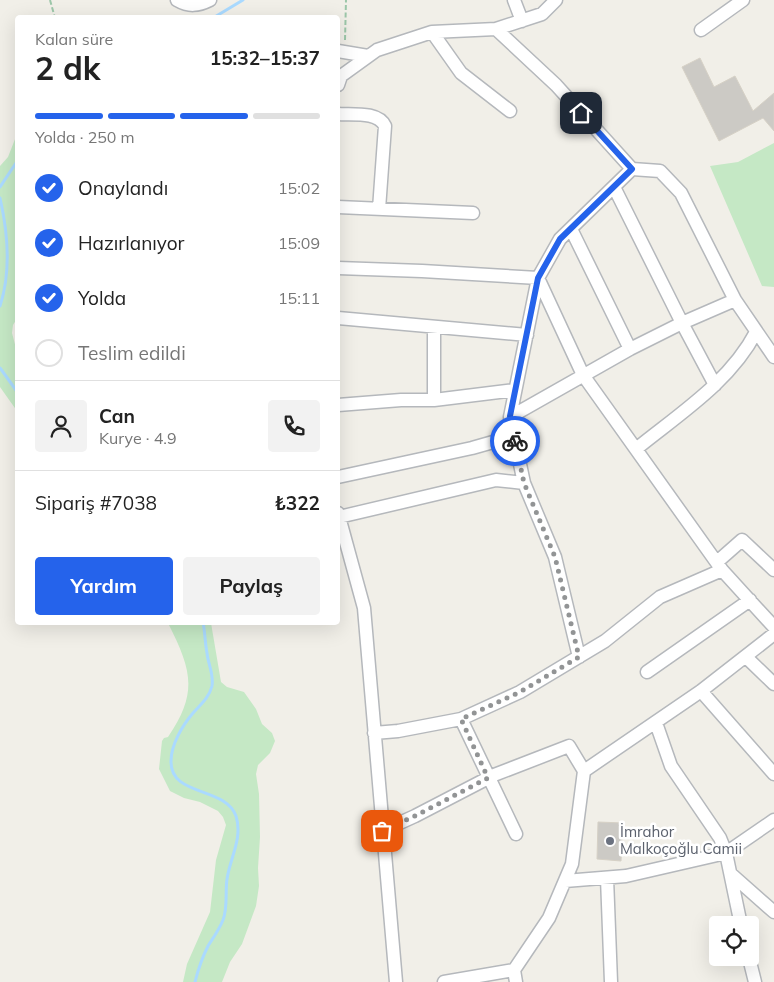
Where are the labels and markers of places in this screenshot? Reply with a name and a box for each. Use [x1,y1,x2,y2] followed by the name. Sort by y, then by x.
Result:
[560,92,602,134] pin
[361,810,403,852] pin
[620,822,742,858] place label: İmrahor Malkoçoğlu Camii
[604,835,616,847] marker: İmrahor Malkoçoğlu Camii

